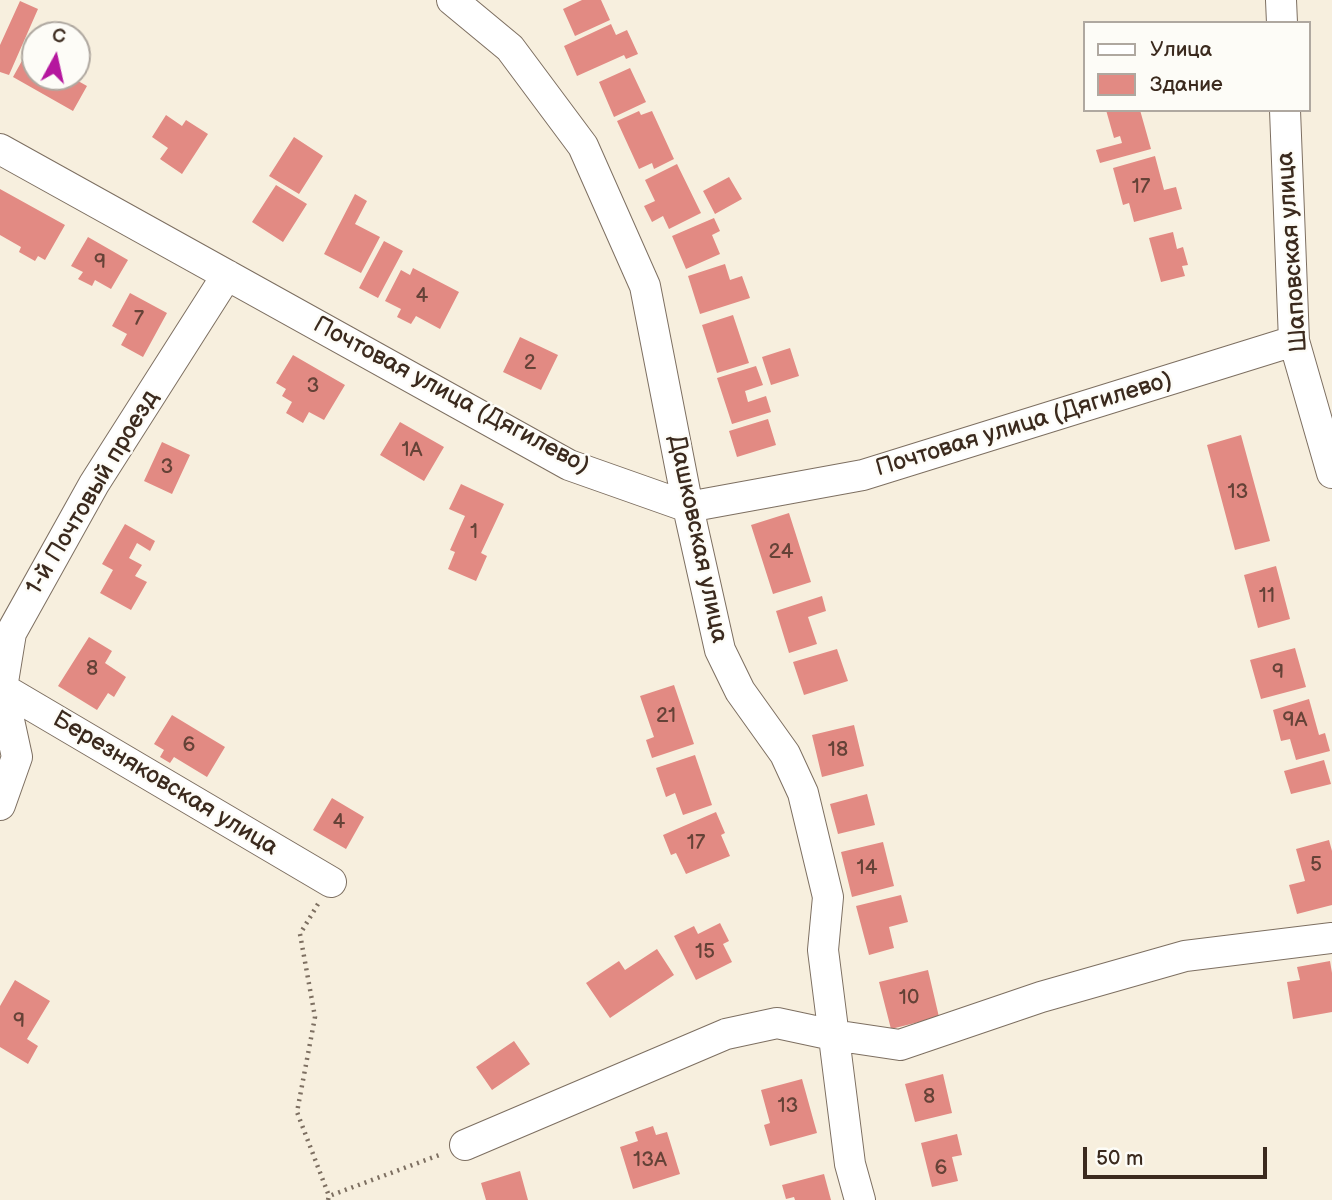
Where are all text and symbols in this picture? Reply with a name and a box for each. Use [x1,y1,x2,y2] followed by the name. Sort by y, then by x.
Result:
[21,21,91,91] north arrow
[1084,21,1311,112] legend
[51,24,67,49] text: С
[1150,37,1212,62] text: Улица
[1150,72,1223,97] text: Здание
[1272,151,1314,353] street label: Шаповская улица
[1132,175,1150,201] house number: 17
[94,250,106,276] house number: 9
[416,284,428,310] house number: 4
[134,307,144,333] house number: 7
[308,311,594,481] street label: Почтовая улица (Дягилево)
[524,351,536,377] house number: 2
[872,366,1176,484] street label: Почтовая улица (Дягилево)
[307,374,319,400] house number: 3
[20,385,166,601] street label: 1-й Почтовый проезд
[661,432,733,646] street label: Дашковская улица
[402,438,422,464] house number: 1А
[161,455,173,481] house number: 3
[1227,480,1249,506] house number: 13
[470,520,478,546] house number: 1
[769,540,793,566] house number: 24
[1259,584,1275,610] house number: 11
[86,657,98,683] house number: 8
[1272,660,1284,686] house number: 9
[656,704,676,730] house number: 21
[47,705,283,863] street label: Березняковская улица
[1283,708,1307,734] house number: 9А
[183,733,195,759] house number: 6
[828,738,848,764] house number: 18
[333,810,345,836] house number: 4
[687,831,705,857] house number: 17
[1310,853,1322,879] house number: 5
[857,856,877,882] house number: 14
[695,940,715,966] house number: 15
[899,986,919,1012] house number: 10
[13,1009,25,1035] house number: 9
[923,1085,935,1111] house number: 8
[777,1094,799,1120] house number: 13
[1087,1134,1271,1178] scale bar
[1096,1146,1143,1171] text: 50 m
[633,1148,667,1174] house number: 13А
[935,1156,947,1182] house number: 6

